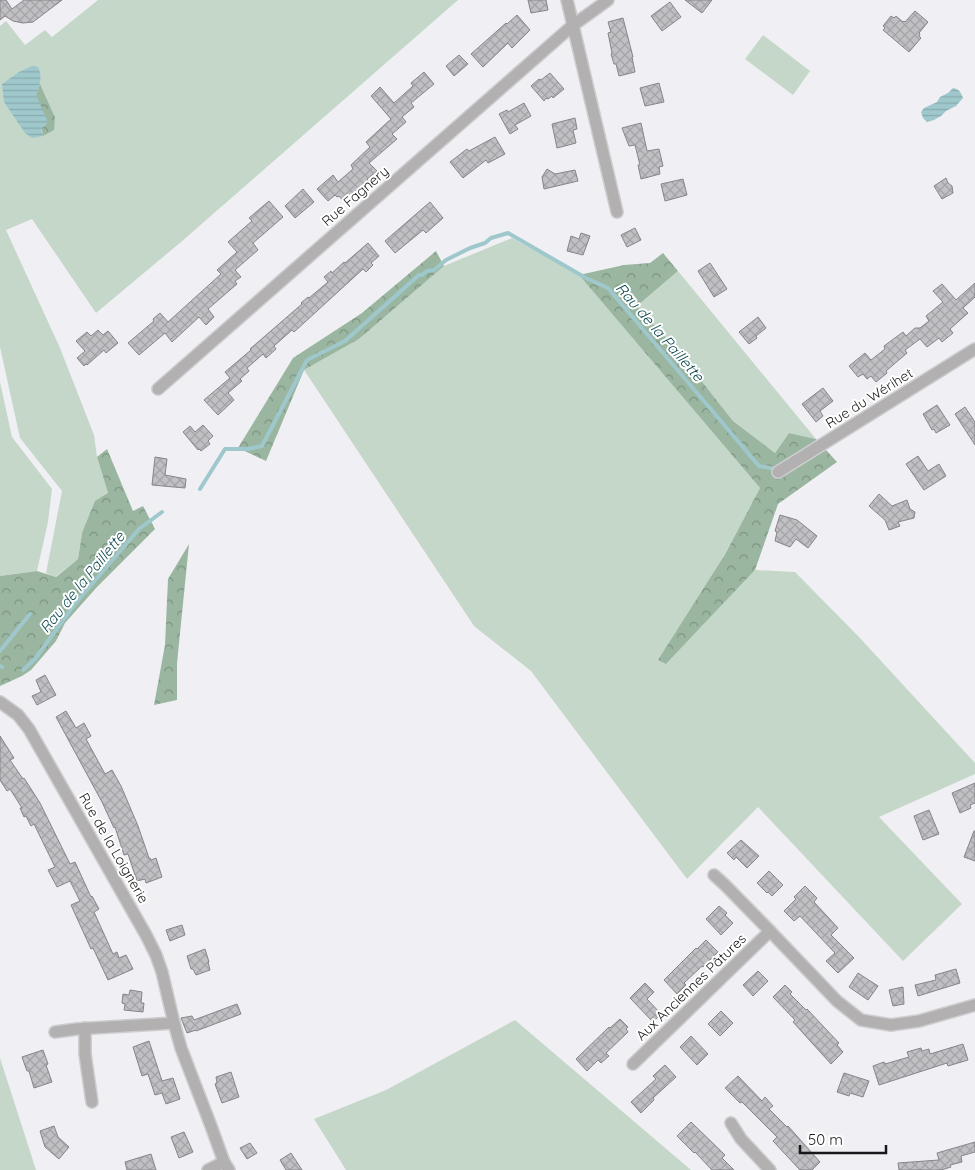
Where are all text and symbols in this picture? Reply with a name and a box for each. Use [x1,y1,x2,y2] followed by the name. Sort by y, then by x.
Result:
[318,162,392,230] street label: Rue Fagnery
[612,279,708,386] water label: Rau de la Paillette
[822,364,916,432] street label: Rue du Wérihet
[35,527,129,637] water label: Rau de la Paillette
[75,790,153,907] street label: Rue de la Loignerie
[632,930,750,1044] street label: Aux Anciennes Pâtures
[800,1122,886,1154] scale bar
[808,1130,843,1149] text: 50 m

